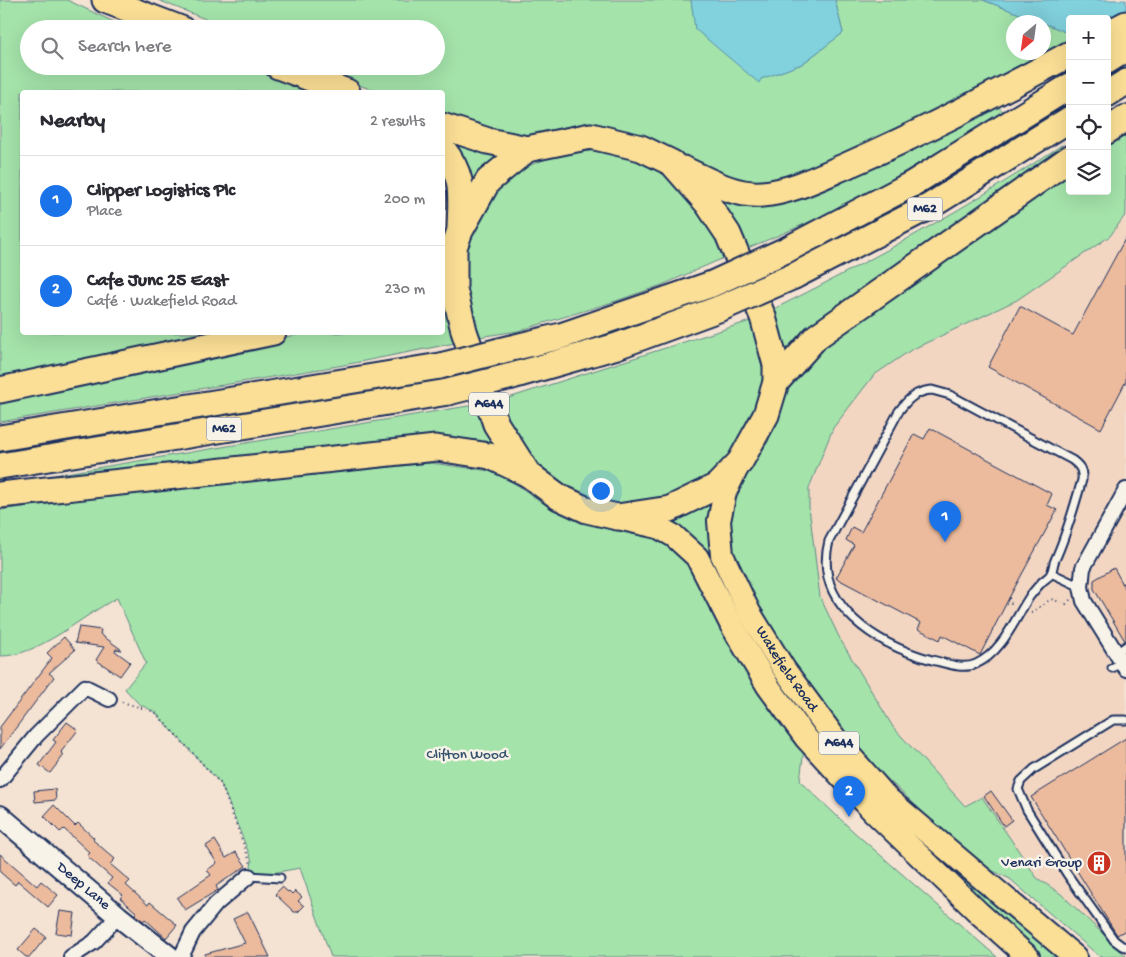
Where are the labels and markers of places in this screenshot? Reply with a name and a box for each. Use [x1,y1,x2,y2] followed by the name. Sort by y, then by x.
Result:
[929,501,961,542] pin: 1
[833,776,865,817] pin: 2
[1086,850,1112,876] building icon: Venari Group
[1000,854,1083,872] place label: Venari Group

